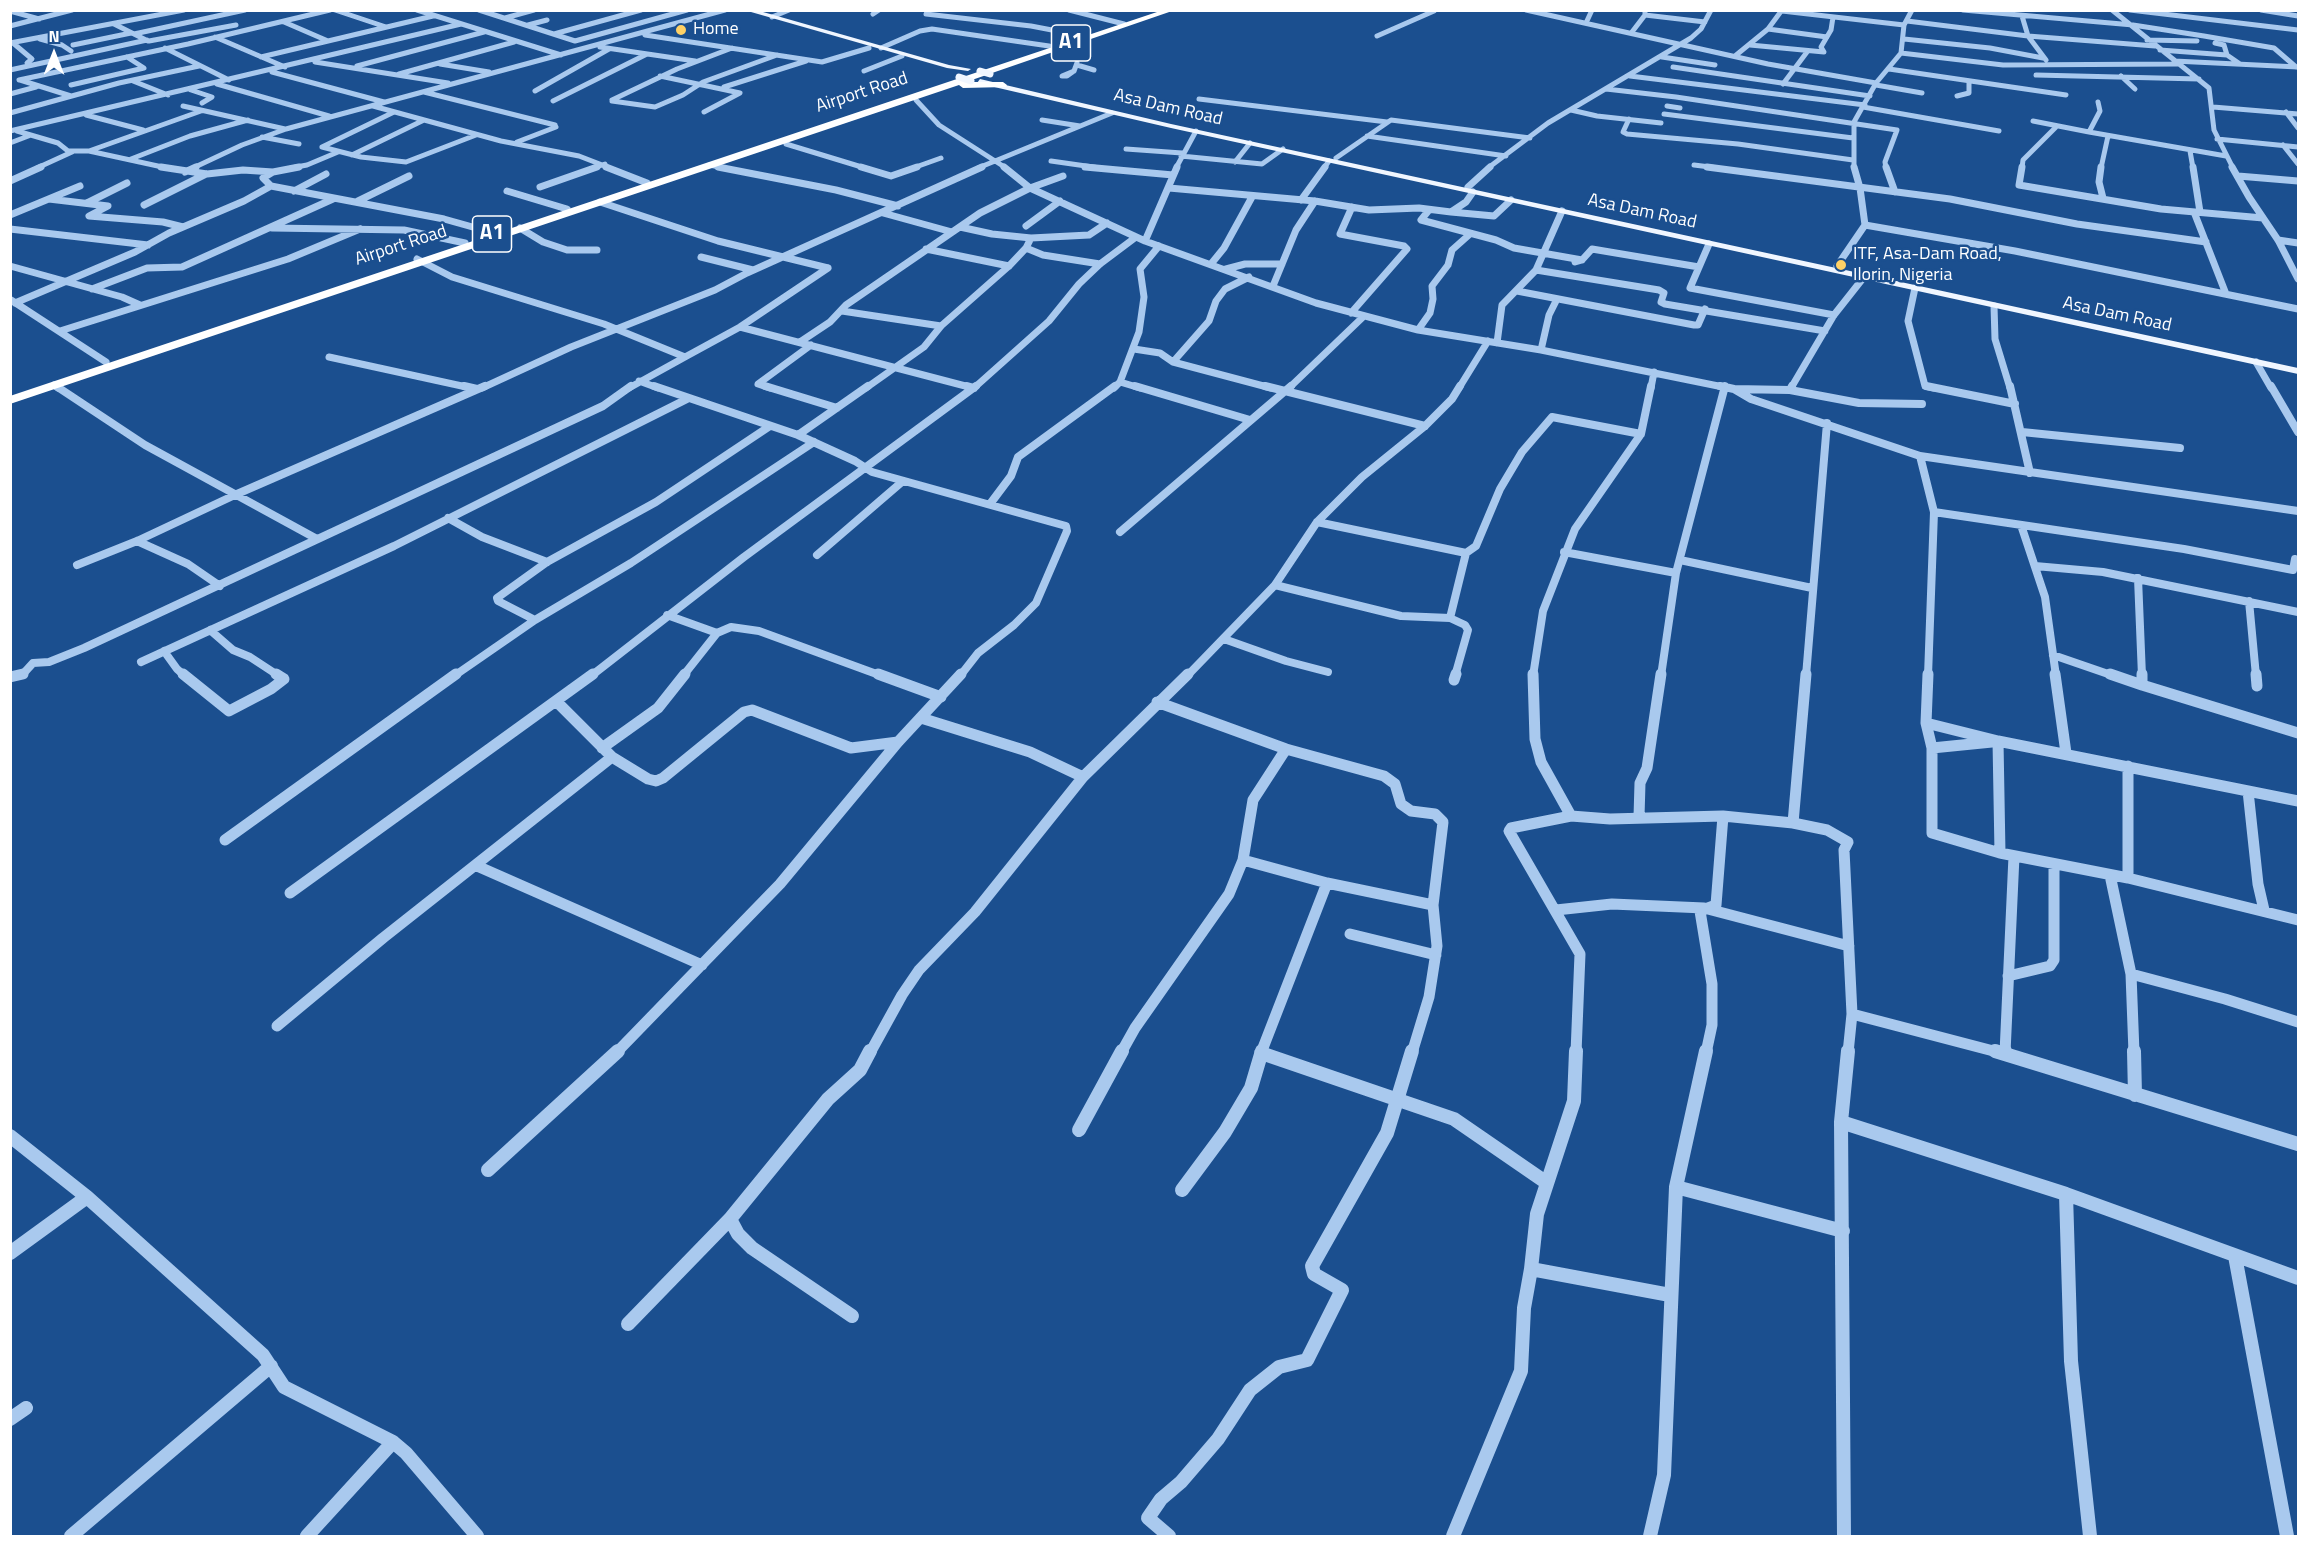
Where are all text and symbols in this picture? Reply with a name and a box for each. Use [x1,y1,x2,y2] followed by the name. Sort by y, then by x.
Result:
[693,19,739,41] place label: Home
[674,23,688,37] marker: Home
[24,24,84,84] north arrow
[48,24,60,48] text: N
[1052,25,1090,61] road number: A1
[813,68,911,118] street label: Airport Road
[1112,85,1224,131] street label: Asa Dam Road
[1586,190,1698,234] street label: Asa Dam Road
[472,216,512,252] road number: A1
[352,221,450,271] street label: Airport Road
[1853,244,2002,286] place label: ITF, Asa-Dam Road, Ilorin, Nigeria
[1834,258,1848,272] marker: ITF, Asa-Dam Road, Ilorin, Nigeria
[2061,293,2173,337] street label: Asa Dam Road

